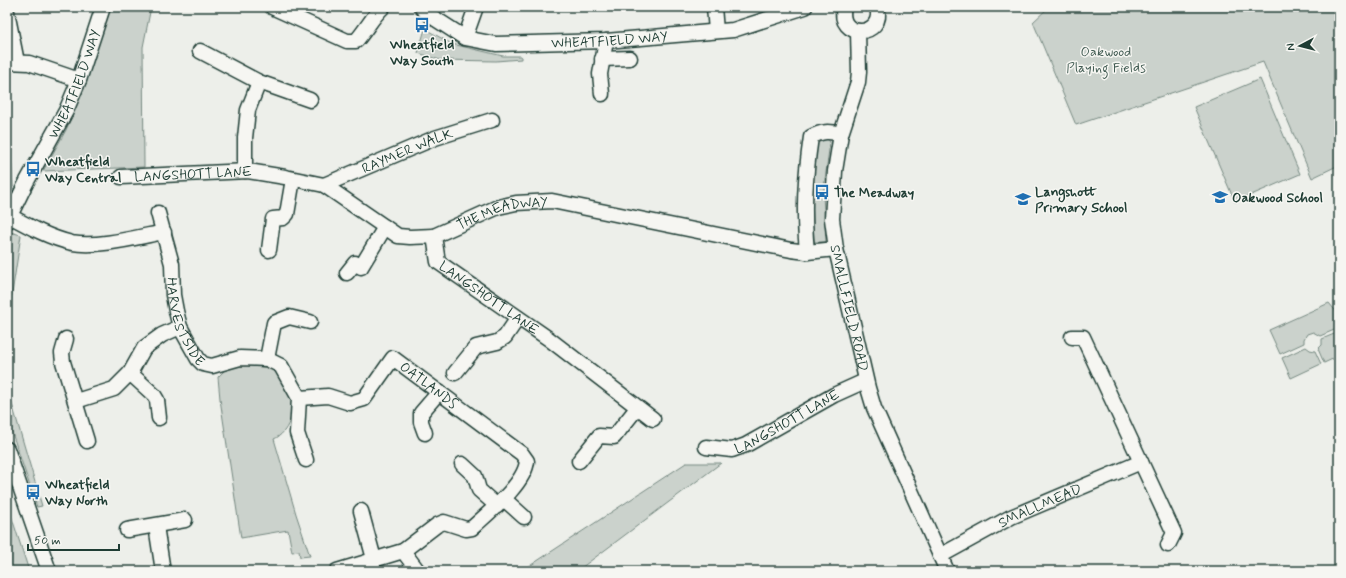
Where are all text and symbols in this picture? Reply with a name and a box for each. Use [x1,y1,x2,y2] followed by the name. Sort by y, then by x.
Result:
[413,16,431,34] bus stop icon: Wheatfield Way South
[1280,26,1320,66] north arrow
[44,27,105,142] street label: WHEATFIELD WAY
[551,28,669,52] street label: WHEATFIELD WAY
[389,36,454,70] place label: Wheatfield Way South
[1066,43,1146,79] park label: Oakwood Playing Fields
[1284,43,1298,52] text: N
[359,125,455,178] street label: RAYMER WALK
[44,153,121,187] place label: Wheatfield Way Central
[24,160,42,178] bus stop icon: Wheatfield Way Central
[134,163,252,186] street label: LANGSHOTT LANE
[813,183,831,201] bus stop icon: The Meadway
[1035,183,1128,217] place label: Langshott Primary School
[834,184,915,202] place label: The Meadway
[1211,188,1229,206] school or university icon: Oakwood School
[1232,189,1323,207] place label: Oakwood School
[1014,190,1032,208] school or university icon: Langshott Primary School
[454,193,549,235] street label: THE MEADWAY
[826,244,872,373] street label: SMALLFIELD ROAD
[435,257,542,339] street label: LANGSHOTT LANE
[162,277,208,371] street label: HARVESTSIDE
[396,358,461,413] street label: OATLANDS
[732,386,843,458] street label: LANGSHOTT LANE
[44,476,110,510] place label: Wheatfield Way North
[995,480,1085,532] street label: SMALLMEAD
[24,483,42,501] bus stop icon: Wheatfield Way North
[28,526,119,552] scale bar
[34,533,61,549] text: 50 m

